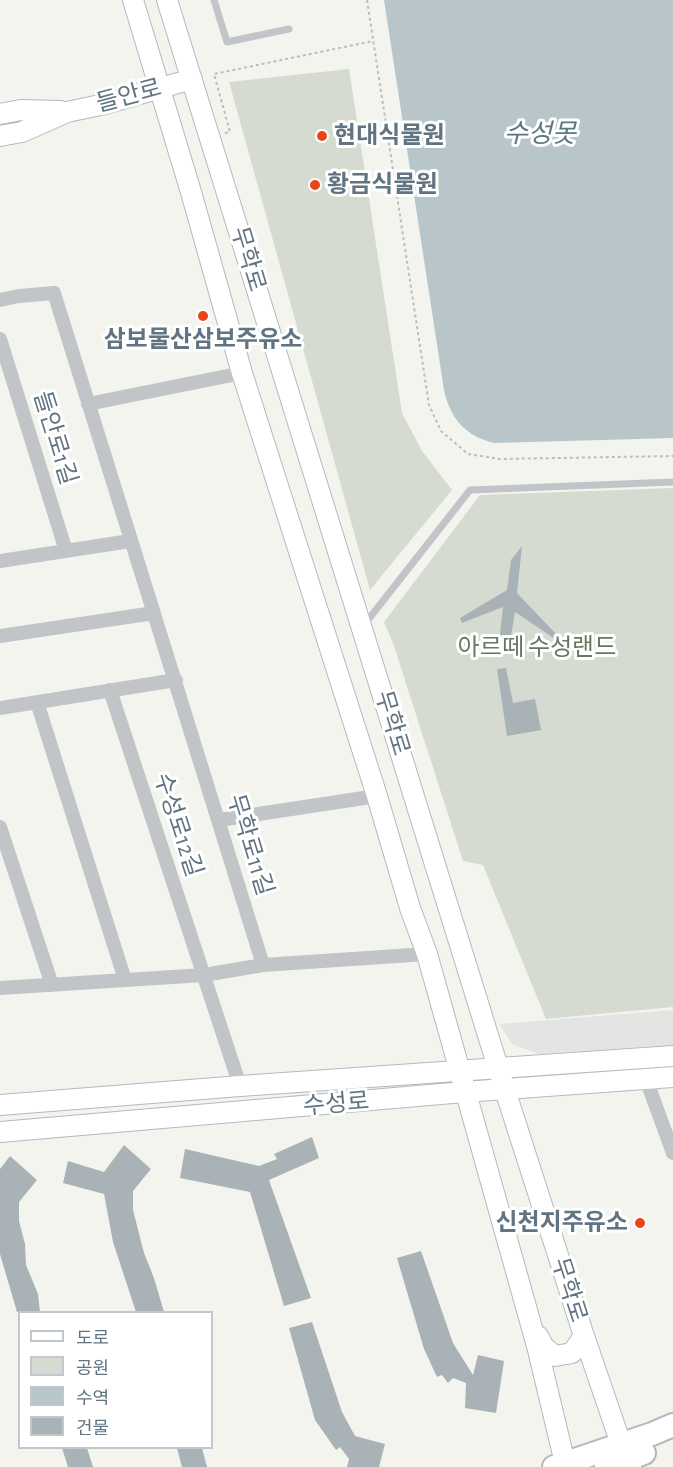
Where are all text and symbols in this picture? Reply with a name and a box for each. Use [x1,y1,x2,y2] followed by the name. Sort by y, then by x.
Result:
[93,74,165,118] street label: 들안로
[504,118,576,150] water label: 수성못
[334,122,444,150] place label: 현대식물원
[315,129,329,143] marker: 현대식물원
[327,171,437,199] place label: 황금식물원
[308,178,322,192] marker: 황금식물원
[225,223,271,295] street label: 무학로
[196,309,210,323] marker: 삼보물산삼보주유소
[104,326,302,354] place label: 삼보물산삼보주유소
[27,388,83,488] street label: 들안로1길
[458,634,616,662] park label: 아르떼 수성랜드
[369,687,415,759] street label: 무학로
[148,769,208,881] street label: 수성로12길
[221,791,279,899] street label: 무학로11길
[302,1087,370,1121] street label: 수성로
[496,1209,628,1237] place label: 신천지주유소
[633,1216,647,1230] marker: 신천지주유소
[545,1254,593,1326] street label: 무학로
[18,1311,213,1449] legend
[76,1330,109,1348] text: 도로
[76,1360,109,1378] text: 공원
[76,1390,109,1408] text: 수역
[76,1420,109,1438] text: 건물

